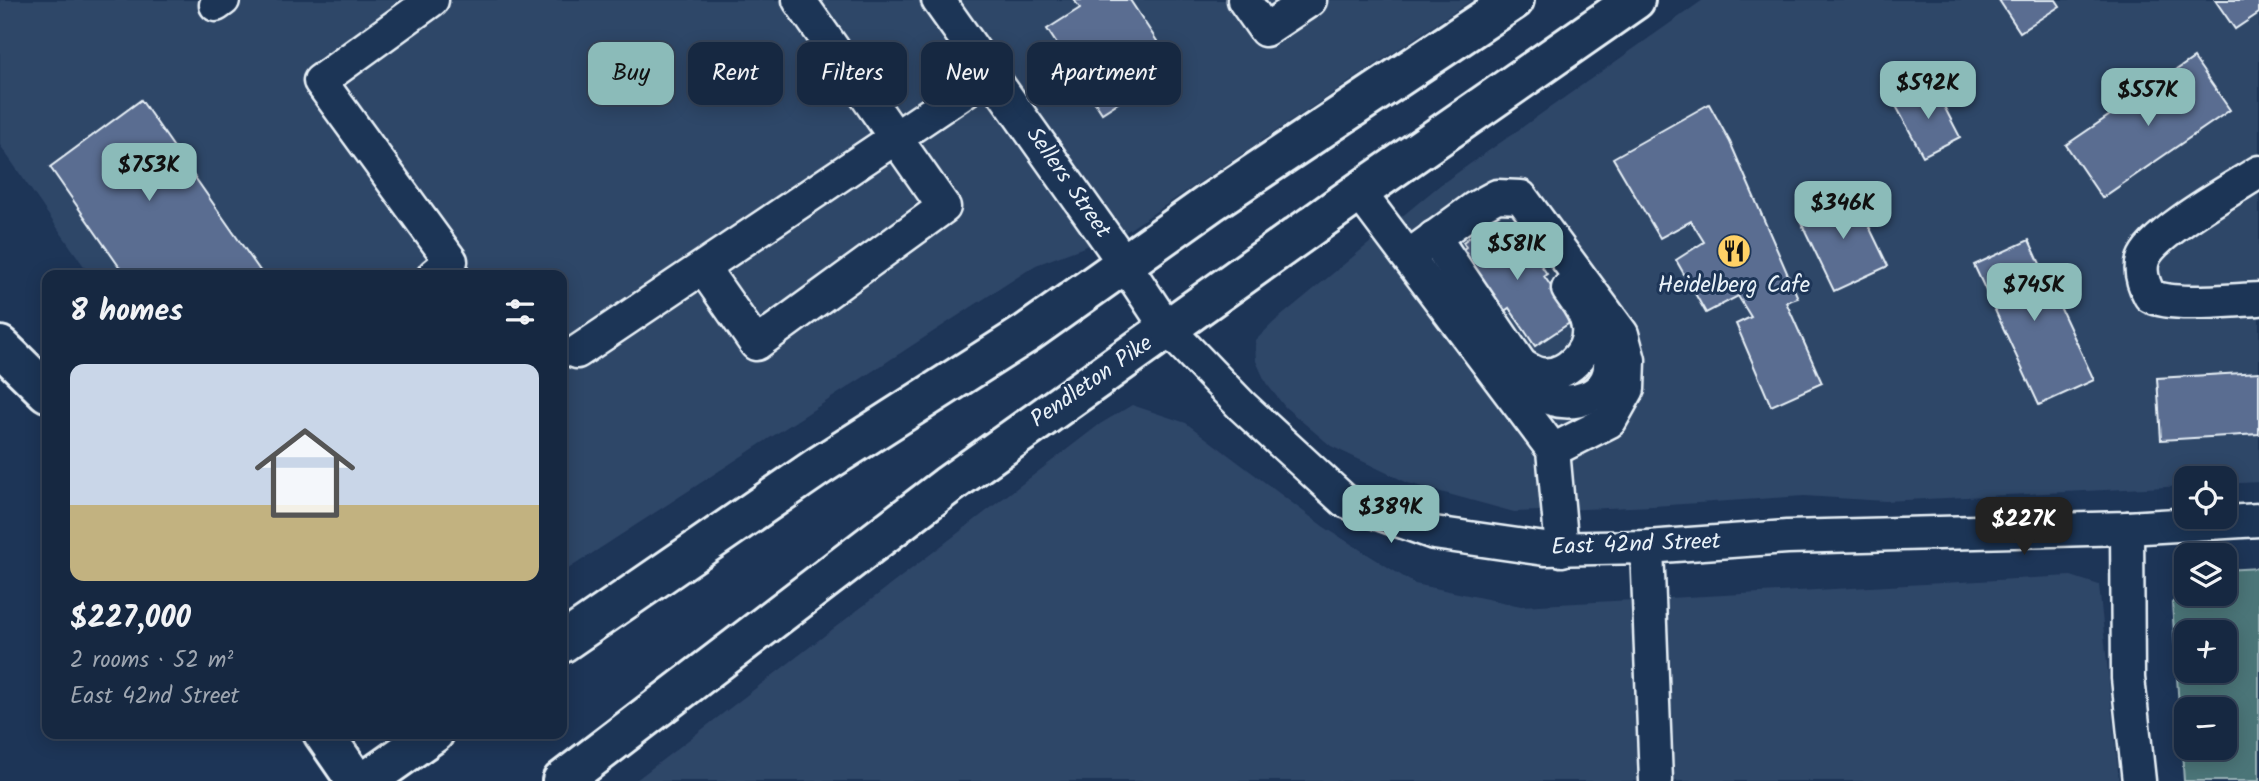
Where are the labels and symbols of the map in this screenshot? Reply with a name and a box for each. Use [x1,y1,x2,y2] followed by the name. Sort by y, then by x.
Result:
[1879,61,1977,121] pin: $592K
[2099,68,2197,128] pin: $557K
[1016,120,1120,247] street label: Sellers Street
[100,144,198,203] pin: $753K
[1794,182,1892,241] pin: $346K
[1468,222,1566,282] pin: $581K
[1715,232,1753,270] restaurant icon: Heidelberg Cafe
[1985,264,2083,323] pin: $745K
[1658,268,1810,304] place label: Heidelberg Cafe
[1023,326,1161,438] street label: Pendleton Pike
[1342,486,1440,545] pin: $389K
[1975,498,2073,557] pin: $227K
[1551,524,1722,566] street label: East 42nd Street

